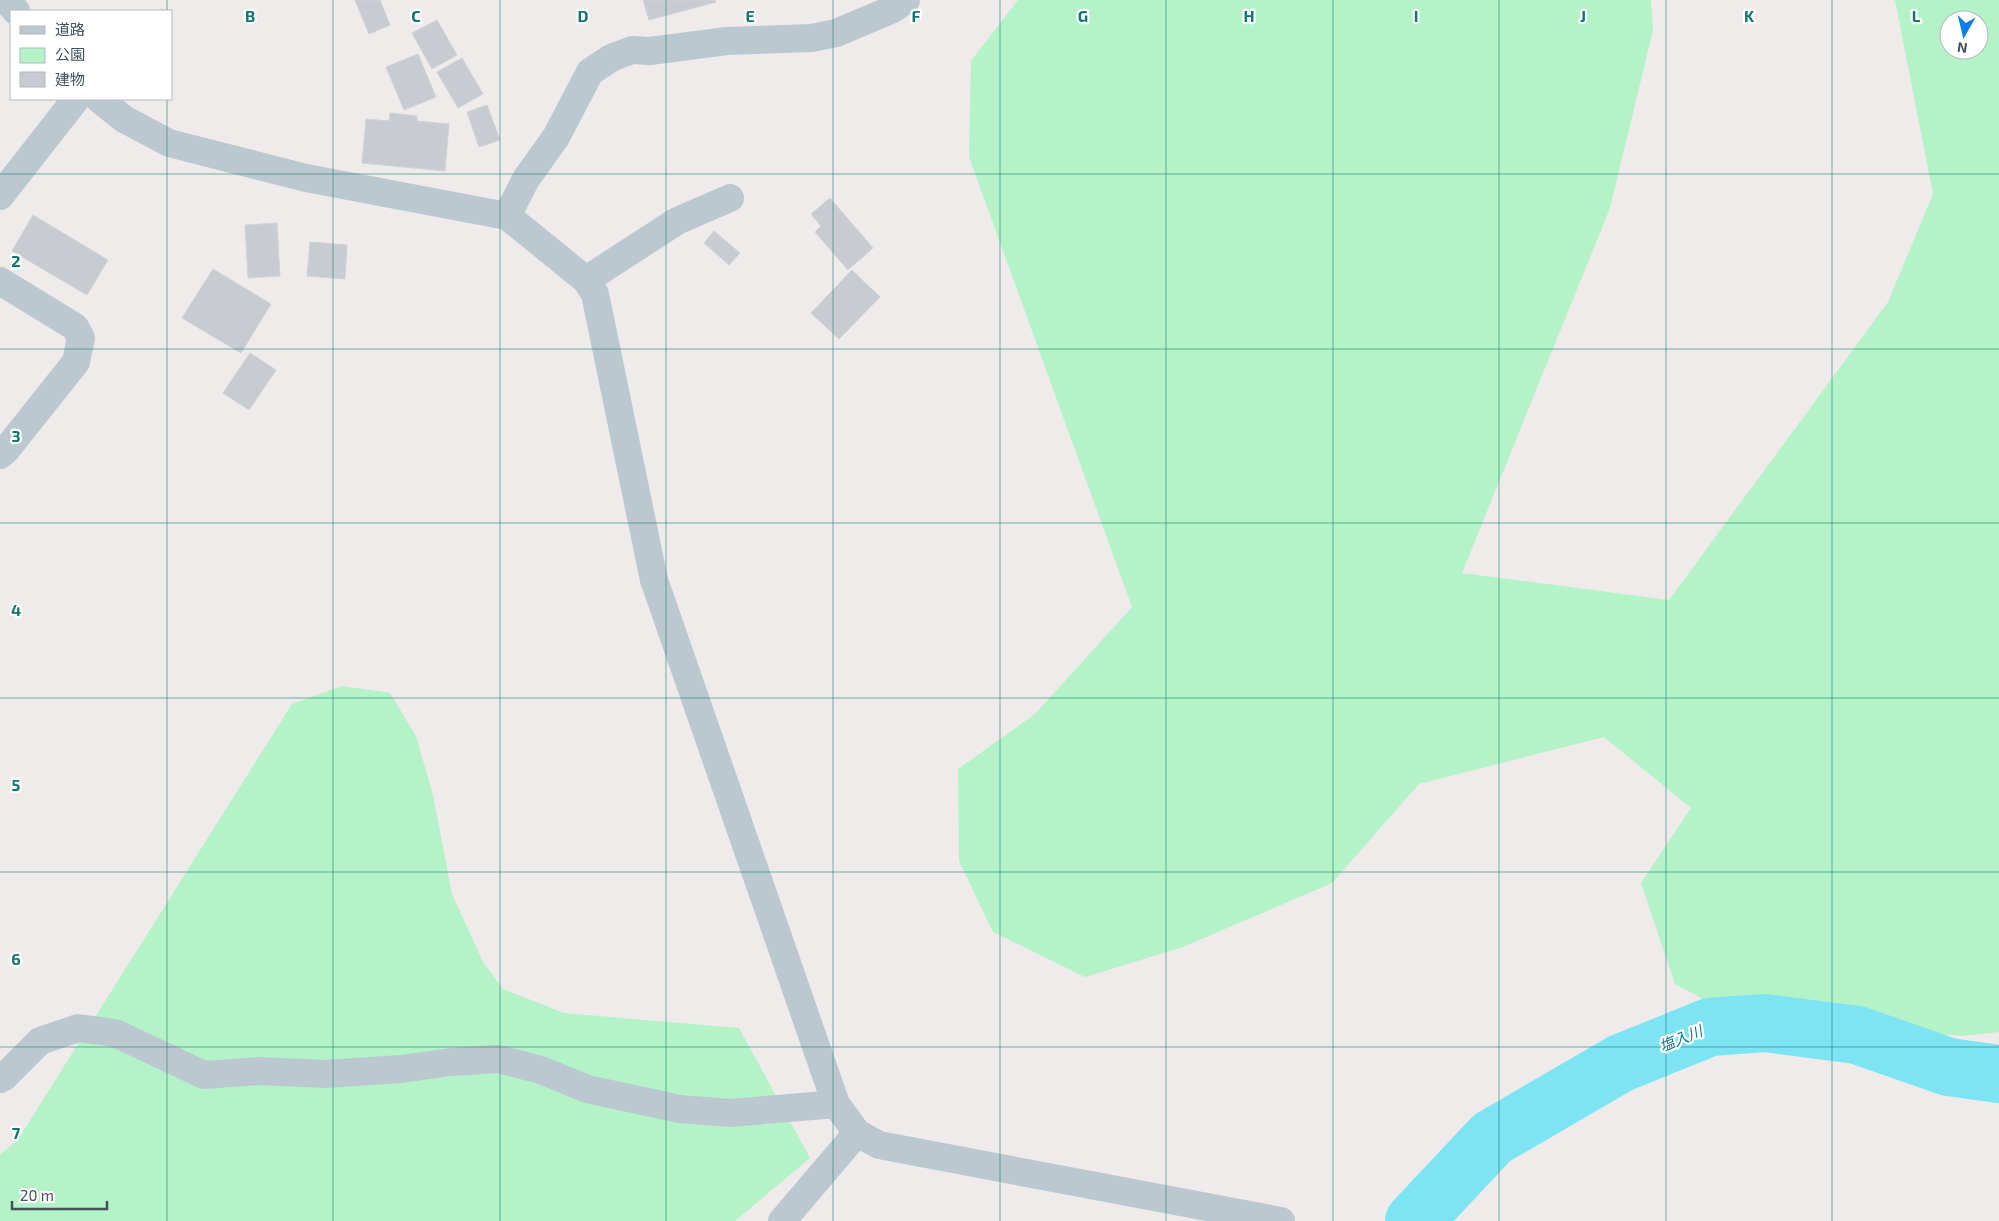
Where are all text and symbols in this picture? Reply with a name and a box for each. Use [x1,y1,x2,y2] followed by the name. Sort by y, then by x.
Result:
[245,6,255,25] text: B
[411,6,421,25] text: C
[578,6,589,25] text: D
[745,6,755,25] text: E
[912,6,921,25] text: F
[1078,6,1088,25] text: G
[1243,6,1255,25] text: H
[1414,6,1418,25] text: I
[1580,6,1586,25] text: J
[1744,6,1755,25] text: K
[1912,6,1921,25] text: L
[10,10,172,100] legend
[1939,10,1989,60] north arrow
[55,20,85,38] text: 道路
[1956,39,1968,57] text: N
[55,45,85,63] text: 公園
[55,70,85,88] text: 建物
[11,251,21,270] text: 2
[11,426,21,445] text: 3
[11,600,21,619] text: 4
[12,775,21,794] text: 5
[11,949,21,968] text: 6
[1656,1021,1707,1055] water label: 塩入川
[12,1123,21,1142] text: 7
[12,1178,108,1210] scale bar
[20,1186,54,1204] text: 20 m

